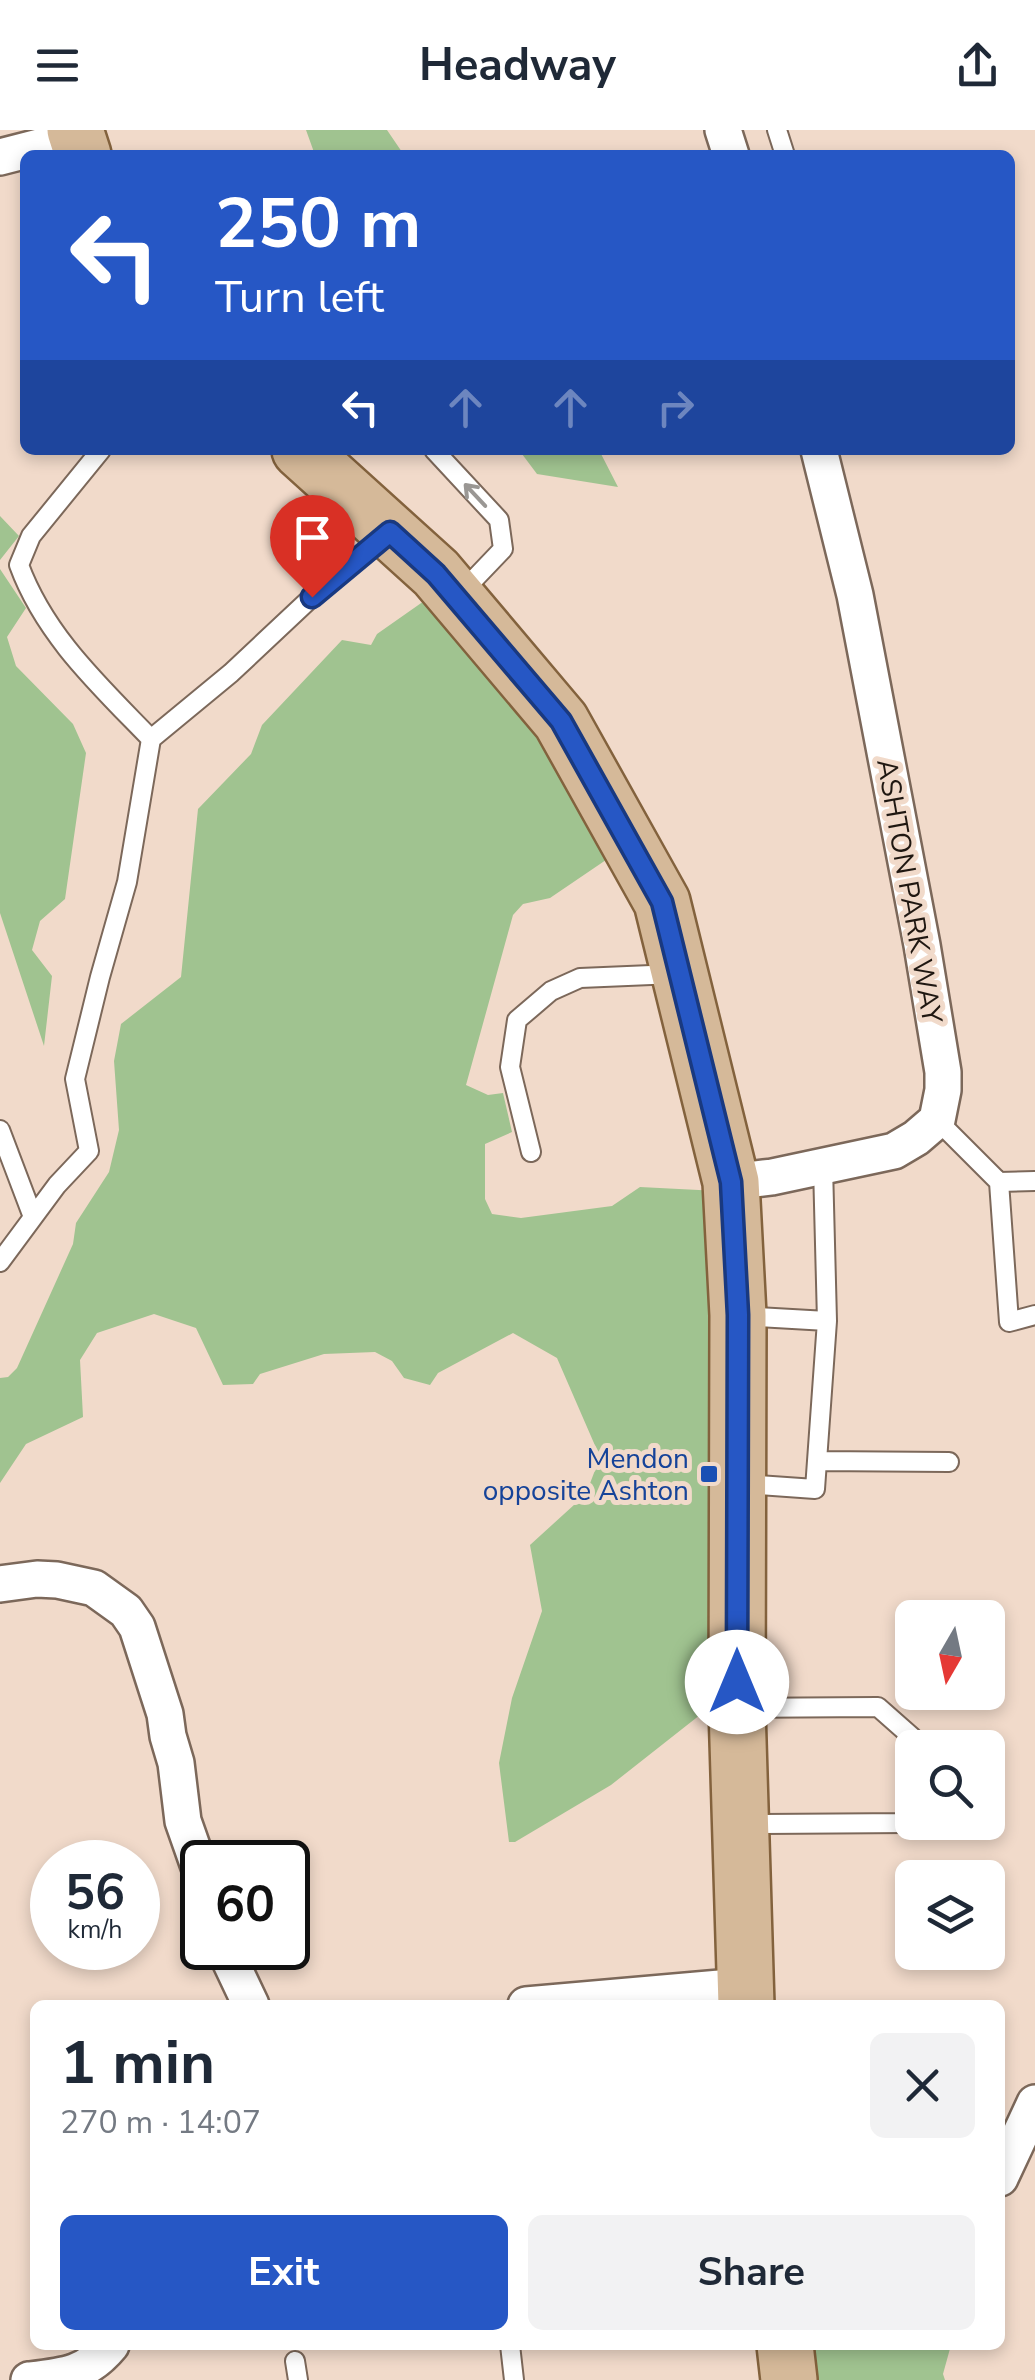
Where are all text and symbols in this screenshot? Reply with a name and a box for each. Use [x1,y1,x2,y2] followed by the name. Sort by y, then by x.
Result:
[419,35,616,96] text: Headway
[30,38,85,93] icon: menu
[950,38,1005,93] icon: share
[215,176,421,272] text: 250 m
[50,190,180,320] icon: left
[215,267,384,328] text: Turn left
[333,380,388,435] icon: left
[438,380,493,435] icon: ahead
[543,380,598,435] icon: ahead
[648,380,703,435] icon: right
[464,483,487,508] one-way arrow
[270,495,355,598] pin
[285,510,340,565] icon: arrive
[867,756,951,1028] street label: ASHTON PARK WAY
[483,1440,689,1510] place label: Mendon opposite Ashton
[698,1463,720,1485] marker: Mendon opposite Ashton
[895,1600,1005,1710] north arrow
[895,1600,1005,1970] map controls
[685,1630,789,1734] position arrow
[895,1730,1005,1840] button: search
[180,1840,310,1970] speed limit sign: 60
[65,1858,125,1927] text: 56
[895,1860,1005,1970] button: layers
[67,1913,123,1947] text: km/h
[60,2022,215,2104] text: 1 min
[870,2033,975,2138] button: close
[60,2101,261,2144] text: 270 m · 14:07
[60,2215,508,2330] button: Exit
[528,2215,975,2330] button: Share

